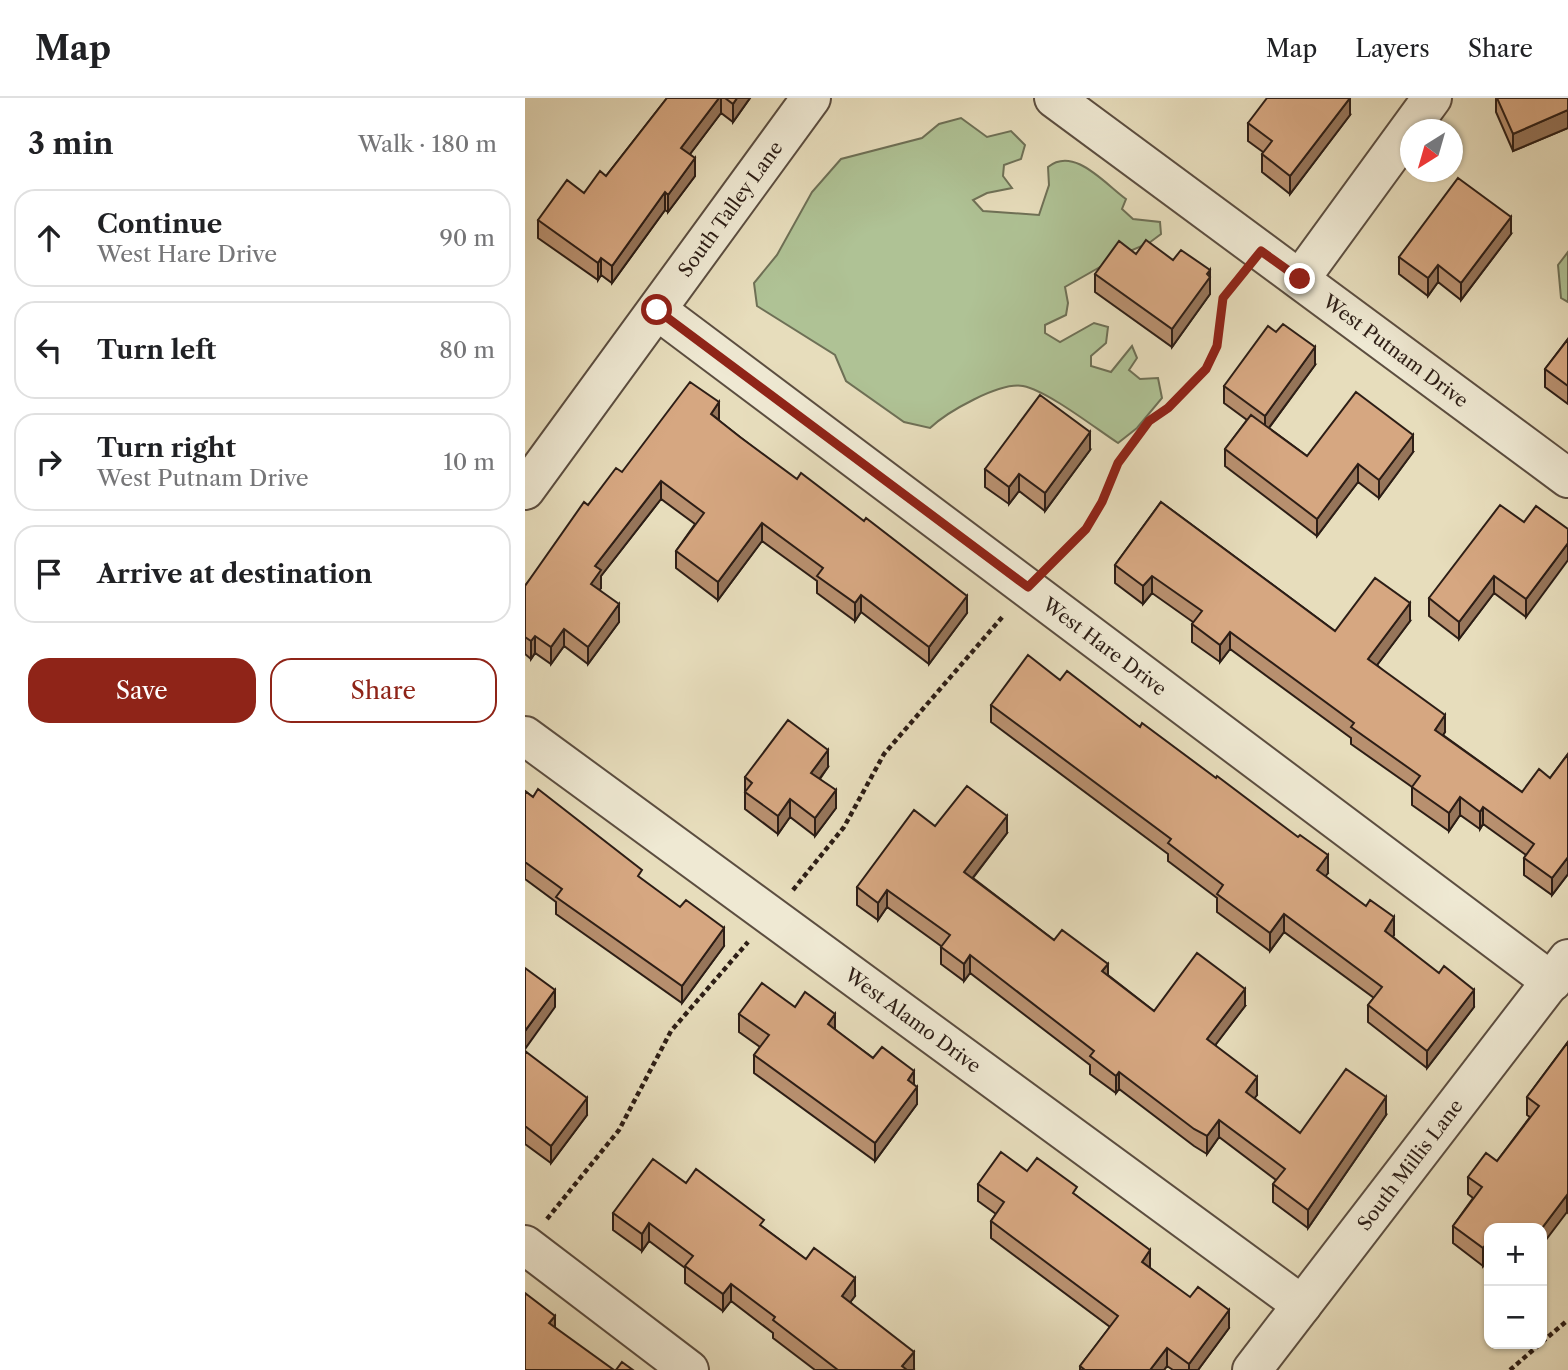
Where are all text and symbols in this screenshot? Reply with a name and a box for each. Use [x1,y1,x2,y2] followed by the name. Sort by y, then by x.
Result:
[35,28,111,69] text: Map
[1266,34,1317,63] text: Map
[1355,34,1430,63] text: Layers
[1468,34,1533,63] text: Share
[1400,119,1463,182] north arrow
[28,125,114,162] text: 3 min
[358,130,497,158] text: Walk · 180 m
[673,137,787,281] street label: South Talley Lane
[97,208,222,240] text: Continue
[30,219,68,257] icon: ahead
[439,224,495,252] text: 90 m
[97,240,277,268] text: West Hare Drive
[1284,263,1315,294] route end
[1318,289,1473,412] street label: West Putnam Drive
[641,294,672,325] route start
[30,331,68,369] icon: left
[97,334,216,366] text: Turn left
[439,336,495,364] text: 80 m
[97,432,236,464] text: Turn right
[30,443,68,481] icon: right
[443,448,495,476] text: 10 m
[97,464,309,492] text: West Putnam Drive
[30,555,68,593] icon: arrive
[97,558,372,590] text: Arrive at destination
[1038,592,1171,700] street label: West Hare Drive
[28,658,256,723] button: Save
[270,658,497,723] button: Share
[840,962,985,1078] street label: West Alamo Drive
[1352,1095,1467,1235] street label: South Millis Lane
[1484,1223,1547,1349] map controls
[1484,1223,1547,1286] button: +
[1484,1286,1547,1349] button: −

